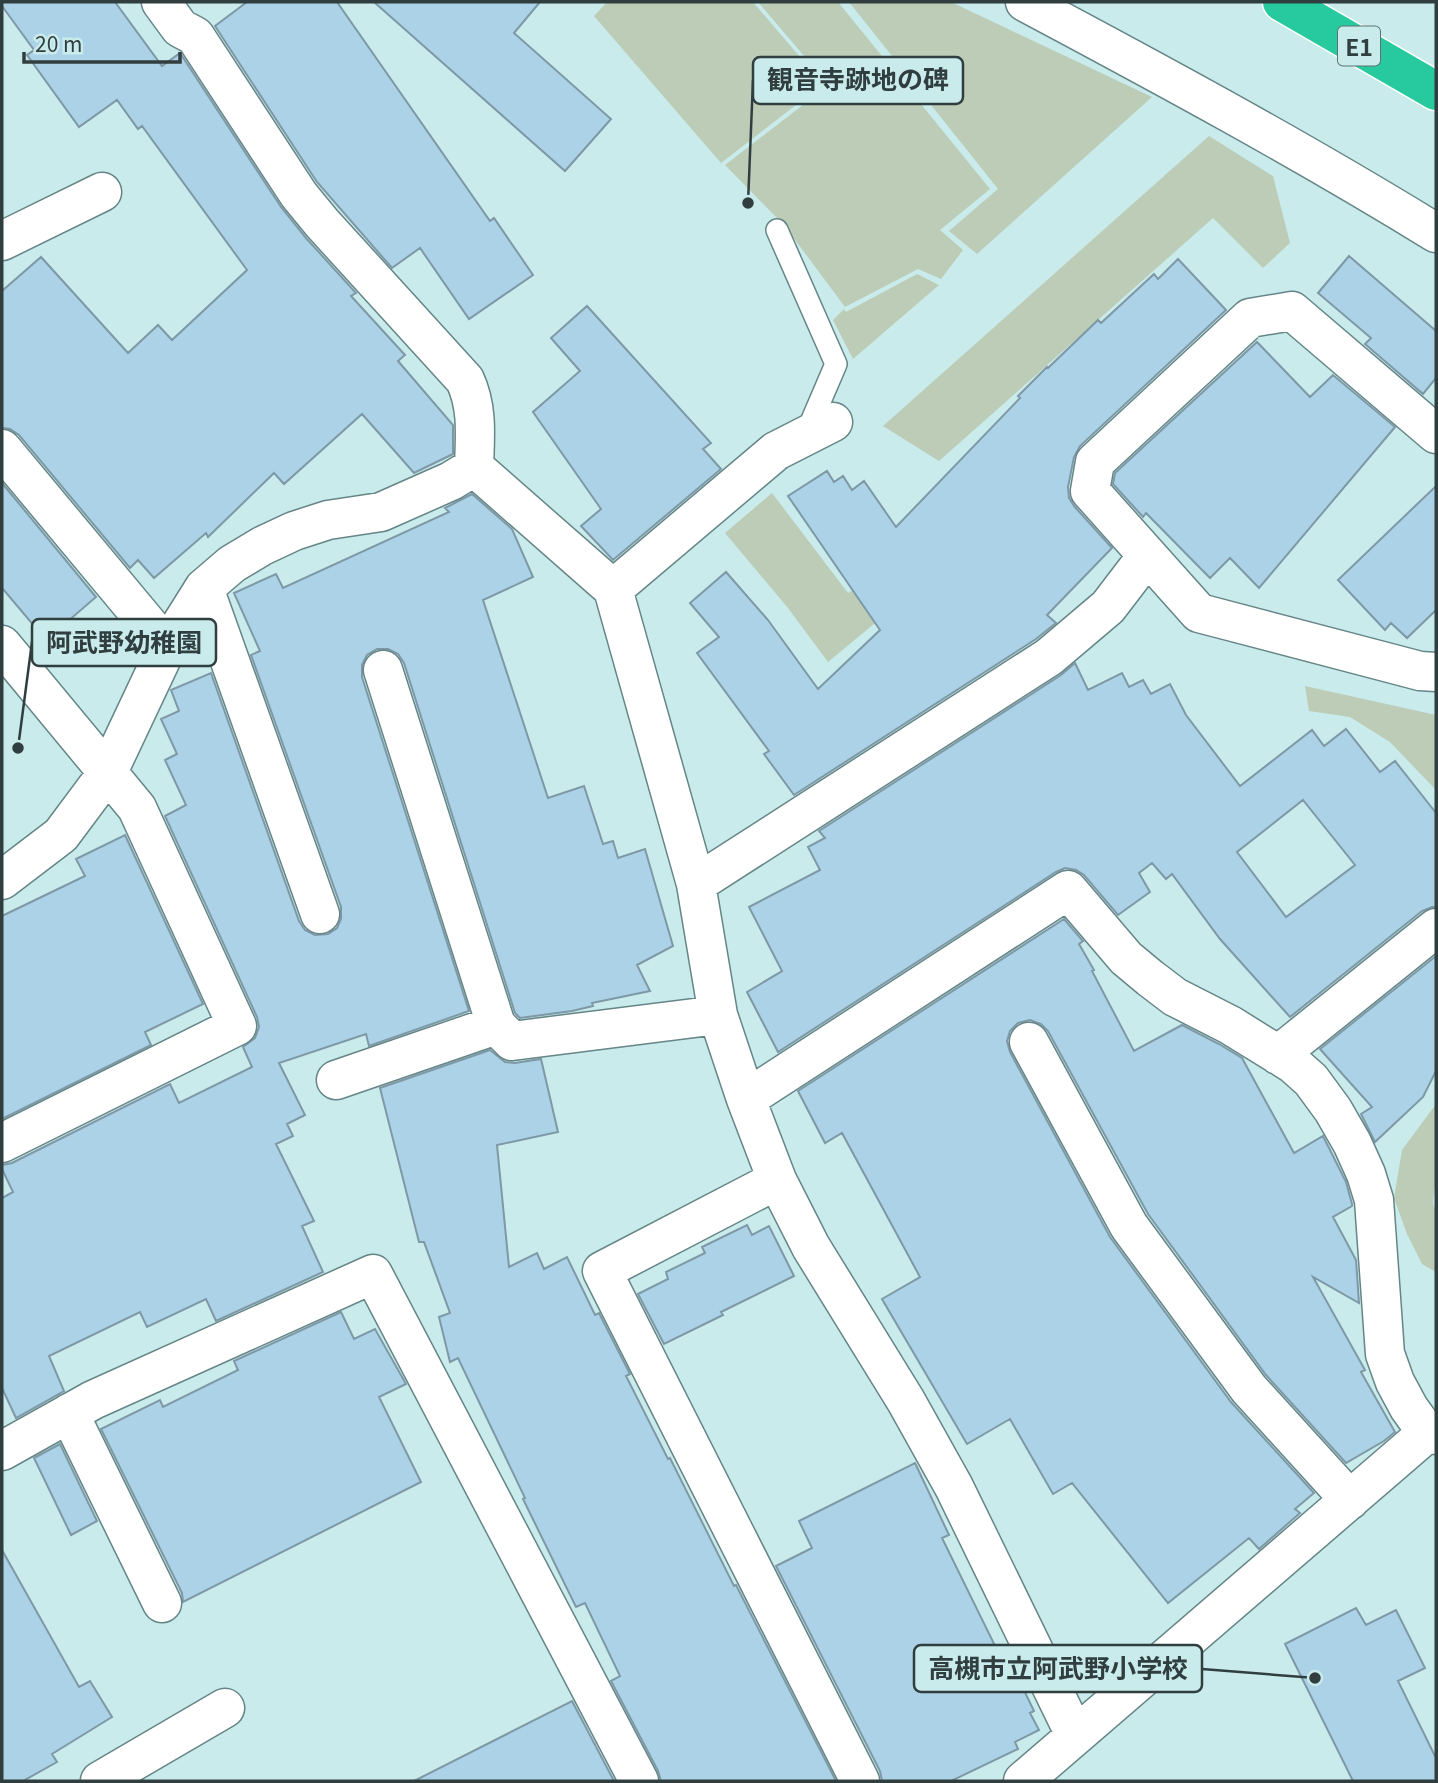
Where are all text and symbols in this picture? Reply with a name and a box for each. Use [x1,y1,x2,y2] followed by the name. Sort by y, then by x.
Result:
[24,21,180,65] scale bar
[1338,26,1380,66] road number: E1
[35,28,82,58] text: 20 m
[753,57,963,104] callout: 観音寺跡地の碑
[767,59,949,96] text: 観音寺跡地の碑
[32,619,216,666] callout: 阿武野幼稚園
[46,622,202,659] text: 阿武野幼稚園
[914,1645,1202,1692] callout: 高槻市立阿武野小学校
[928,1648,1188,1685] text: 高槻市立阿武野小学校

